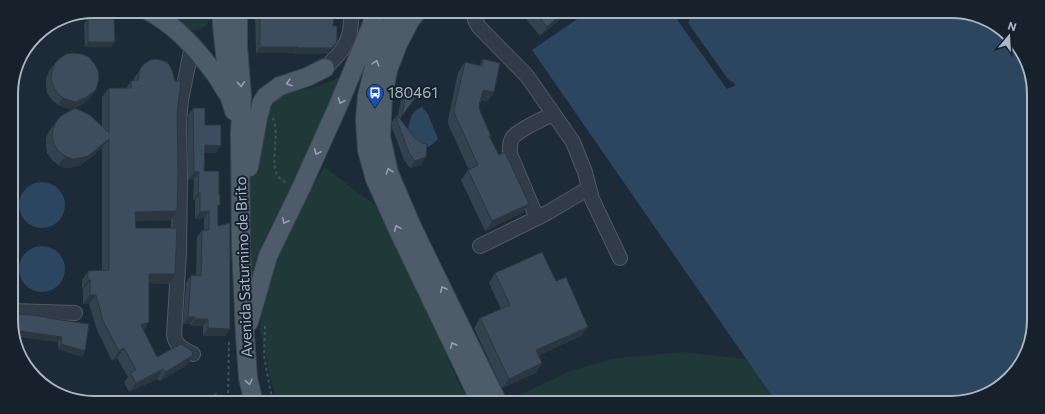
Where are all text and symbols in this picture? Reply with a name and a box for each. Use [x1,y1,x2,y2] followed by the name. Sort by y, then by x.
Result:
[989,16,1029,56] north arrow
[1006,19,1018,33] text: N
[371,59,380,66] one-way arrow
[286,79,293,87] one-way arrow
[237,81,246,87] one-way arrow
[365,83,385,108] bus stop icon: 180461
[388,83,438,101] place label: 180461
[337,97,345,104] one-way arrow
[314,148,322,156] one-way arrow
[385,168,394,175] one-way arrow
[231,176,255,358] street label: Avenida Saturnino de Brito
[282,217,290,225] one-way arrow
[394,224,402,232] one-way arrow
[440,286,448,294] one-way arrow
[450,342,458,349] one-way arrow
[244,379,253,385] one-way arrow

